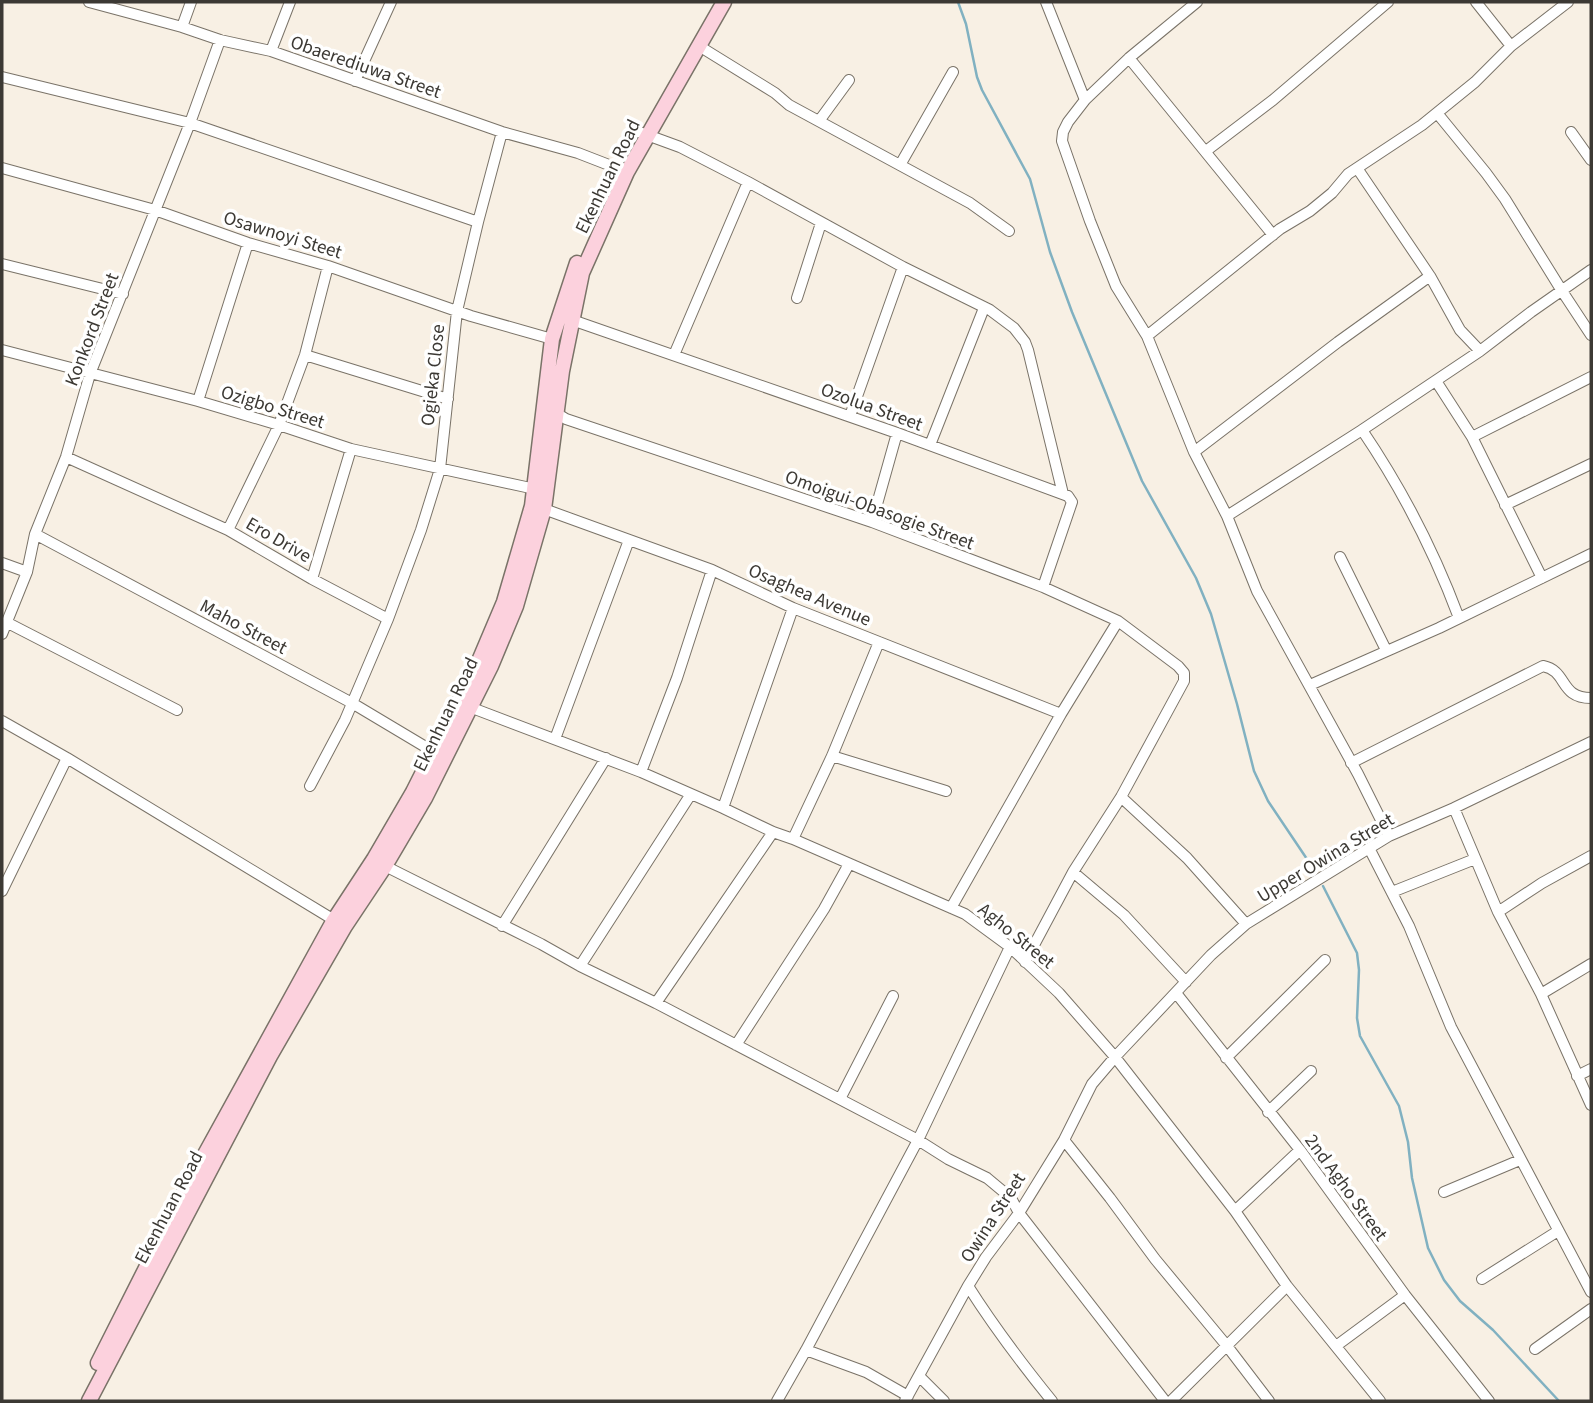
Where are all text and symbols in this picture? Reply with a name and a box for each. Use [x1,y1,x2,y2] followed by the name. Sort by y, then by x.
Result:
[287,29,445,106] street label: Obaerediuwa Street
[569,115,648,238] street label: Ekenhuan Road
[220,205,346,266] street label: Osawnoyi Steet
[58,268,127,390] street label: Konkord Street
[415,323,452,427] street label: Ogieka Close
[817,376,927,439] street label: Ozolua Street
[217,379,328,436] street label: Ozigbo Street
[781,464,978,557] street label: Omoigui-Obasogie Street
[240,511,316,570] street label: Ero Drive
[744,557,875,633] street label: Osaghea Avenue
[195,593,292,662] street label: Maho Street
[407,653,486,776] street label: Ekenhuan Road
[1252,806,1400,910] street label: Upper Owina Street
[972,897,1061,976] street label: Agho Street
[1298,1129,1394,1247] street label: 2nd Agho Street
[128,1147,210,1269] street label: Ekenhuan Road
[954,1167,1033,1268] street label: Owina Street

